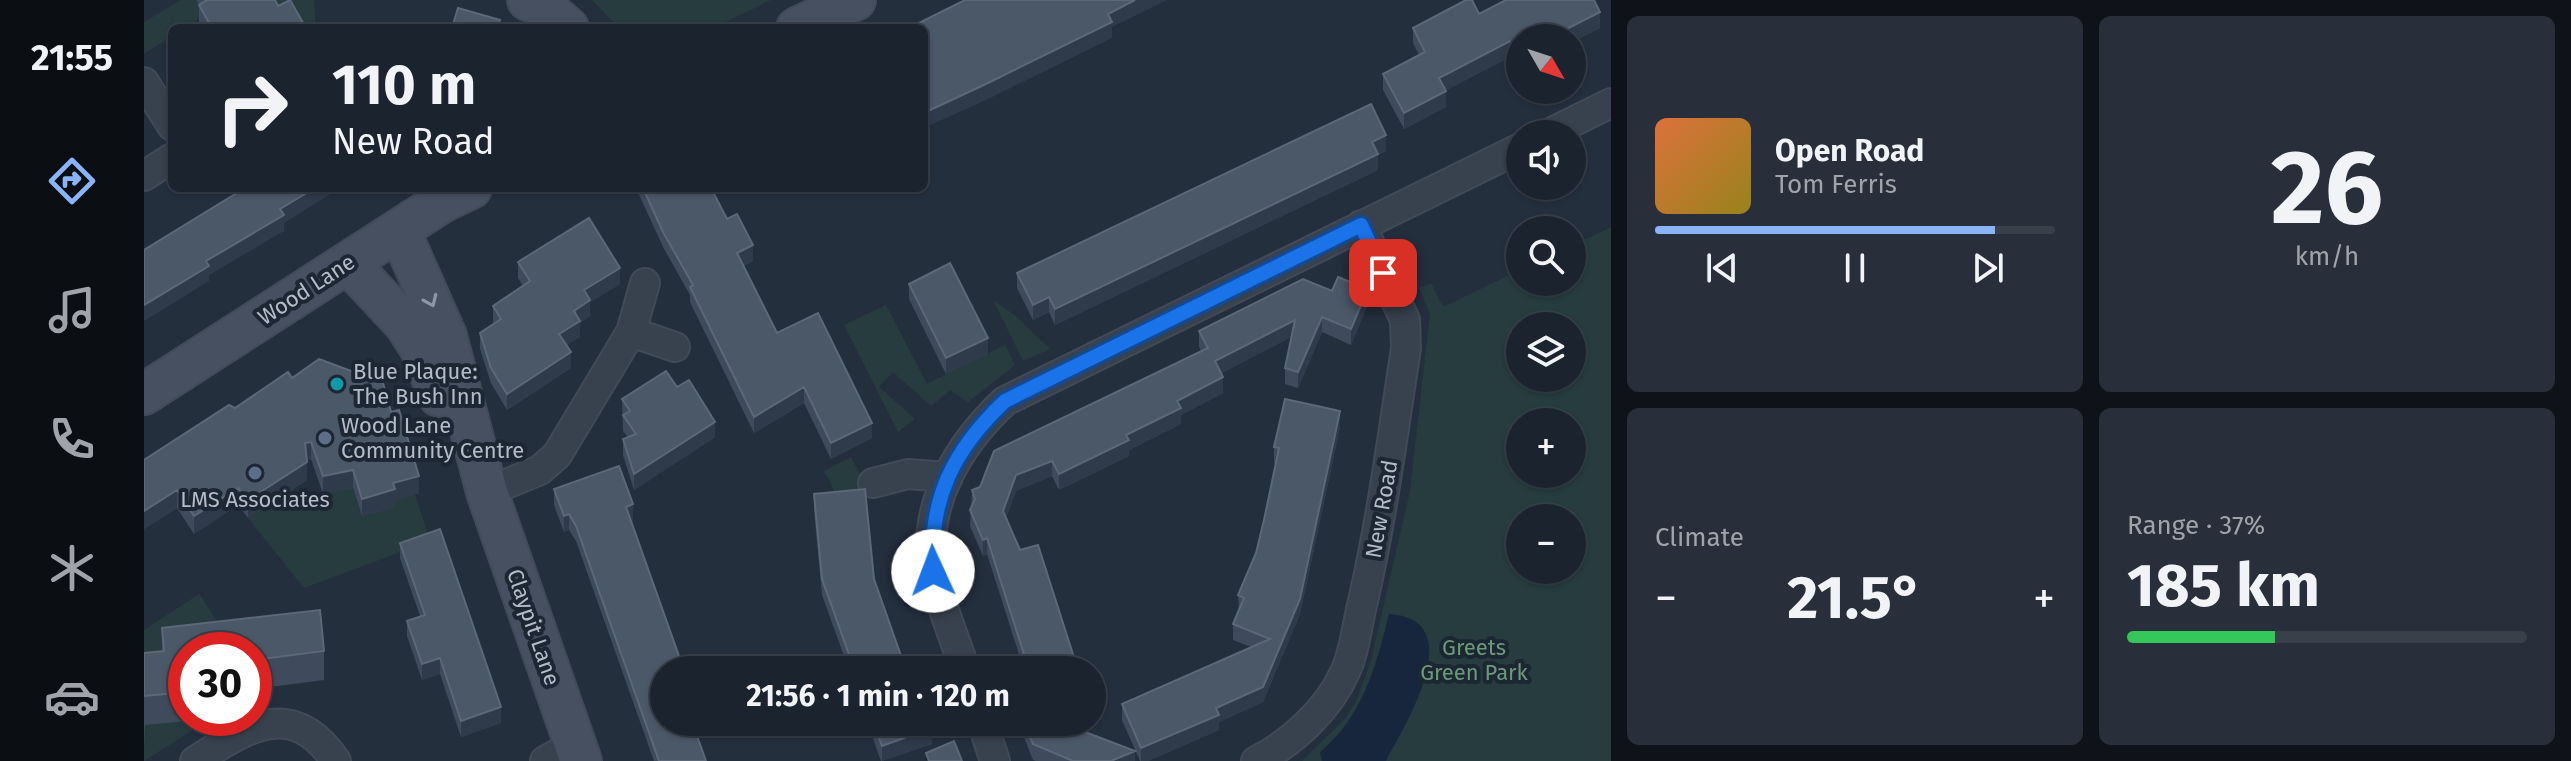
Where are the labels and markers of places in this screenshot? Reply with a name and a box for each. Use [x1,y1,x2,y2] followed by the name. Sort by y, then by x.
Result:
[1349,239,1417,307] pin
[353,358,483,410] place label: Blue Plaque: The Bush Inn
[328,375,346,393] marker: Blue Plaque: The Bush Inn
[341,412,524,464] place label: Wood Lane Community Centre
[316,429,334,447] marker: Wood Lane Community Centre
[246,464,264,482] marker: LMS Associates
[180,486,330,513] place label: LMS Associates

